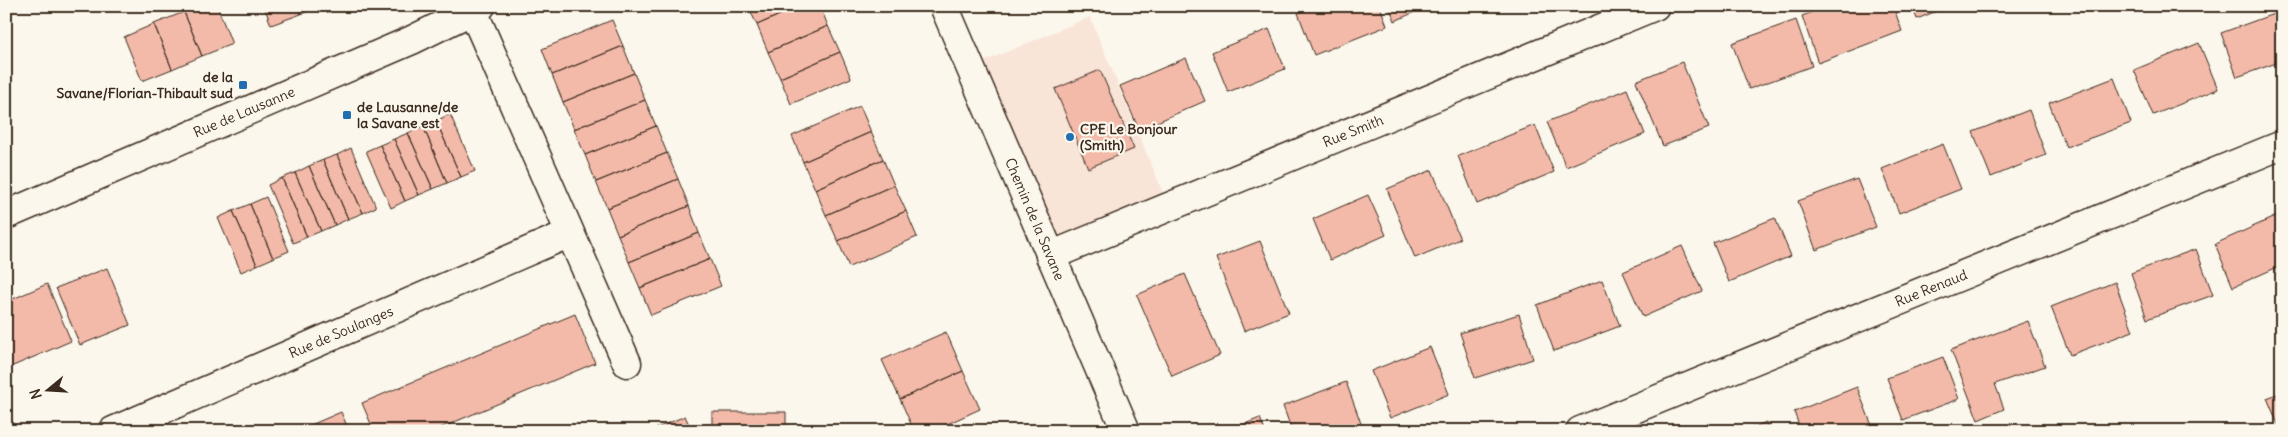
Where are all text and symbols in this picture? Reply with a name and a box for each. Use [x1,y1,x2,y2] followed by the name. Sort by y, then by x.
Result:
[56,68,234,102] place label: de la Savane/Florian-Thibault sud
[237,79,249,91] marker: de la Savane/Florian-Thibault sud
[191,82,297,142] street label: Rue de Lausanne
[357,98,459,132] place label: de Lausanne/de la Savane est
[341,109,353,121] marker: de Lausanne/de la Savane est
[1320,111,1386,151] street label: Rue Smith
[1080,120,1178,154] place label: CPE Le Bonjour (Smith)
[1064,131,1076,143] marker: CPE Le Bonjour (Smith)
[1001,155,1069,283] street label: Chemin de la Savane
[1892,265,1970,311] street label: Rue Renaud
[286,302,396,362] street label: Rue de Soulanges
[22,364,72,414] north arrow
[26,387,46,401] text: N

